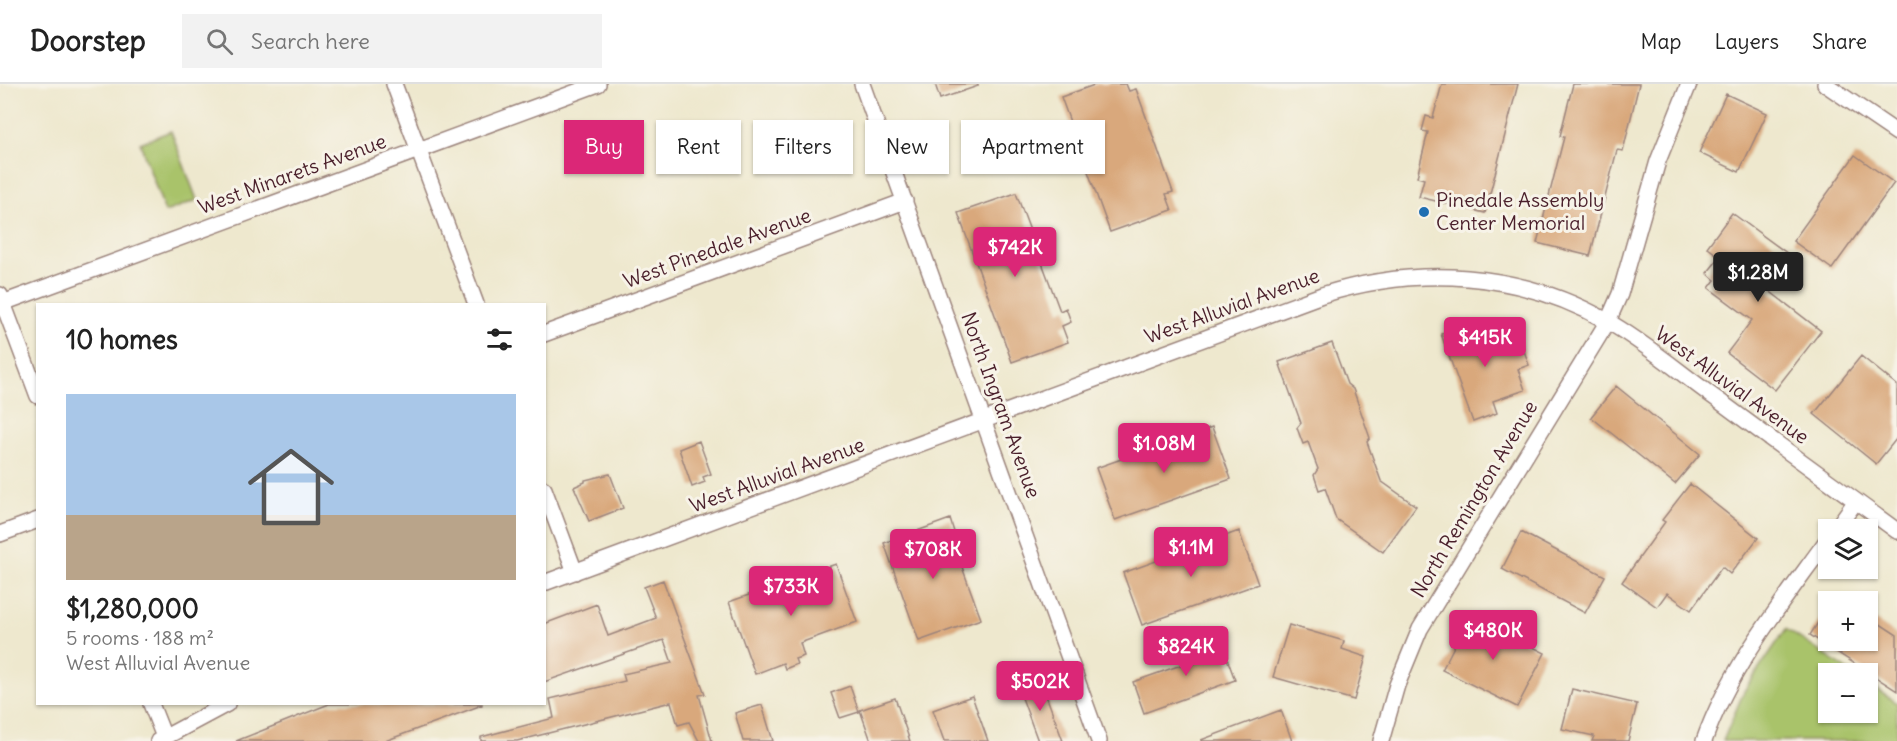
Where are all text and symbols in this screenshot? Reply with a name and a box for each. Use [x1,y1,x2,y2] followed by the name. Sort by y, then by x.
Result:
[182,14,602,68] search box
[30,23,146,59] text: Doorstep
[203,25,236,58] icon: search
[251,27,370,55] text: Search here
[1641,28,1681,55] text: Map
[1714,28,1779,55] text: Layers
[1812,28,1867,55] text: Share
[564,120,644,174] chip: Buy
[656,120,741,174] chip: Rent
[753,120,853,174] chip: Filters
[865,120,949,174] chip: New
[961,120,1105,174] chip: Apartment
[194,128,389,219] street label: West Minarets Avenue
[1436,187,1604,235] place label: Pinedale Assembly Center Memorial
[620,202,814,293] street label: West Pinedale Avenue
[1417,205,1431,219] marker: Pinedale Assembly Center Memorial
[973,227,1057,278] pin: $742K
[987,234,1043,259] text: $742K
[1709,252,1807,303] pin: $1.28M
[1727,259,1789,284] text: $1.28M
[1141,262,1323,349] street label: West Alluvial Avenue
[956,308,1047,501] street label: North Ingram Avenue
[1443,317,1527,368] pin: $415K
[1650,320,1814,449] street label: West Alluvial Avenue
[66,323,178,356] text: 10 homes
[483,323,516,356] icon: filters
[1458,324,1512,349] text: $415K
[1405,396,1542,602] street label: North Remington Avenue
[1115,423,1213,474] pin: $1.08M
[1132,430,1196,455] text: $1.08M
[686,431,868,518] street label: West Alluvial Avenue
[237,433,345,541] icon: home
[1818,519,1878,723] map controls
[1818,519,1878,579] button: layers
[1149,527,1233,578] pin: $1.1M
[891,529,975,580] pin: $708K
[1168,534,1214,559] text: $1.1M
[904,536,962,561] text: $708K
[749,566,833,617] pin: $733K
[763,573,819,598] text: $733K
[1818,591,1878,651] button: +
[66,592,199,625] text: $1,280,000
[1451,610,1535,661] pin: $480K
[1463,617,1523,642] text: $480K
[66,625,214,650] text: 5 rooms · 188 m²
[1144,626,1228,677] pin: $824K
[1157,633,1215,658] text: $824K
[66,650,250,675] text: West Alluvial Avenue
[998,661,1082,712] pin: $502K
[1818,663,1878,723] button: −
[1010,668,1070,693] text: $502K

